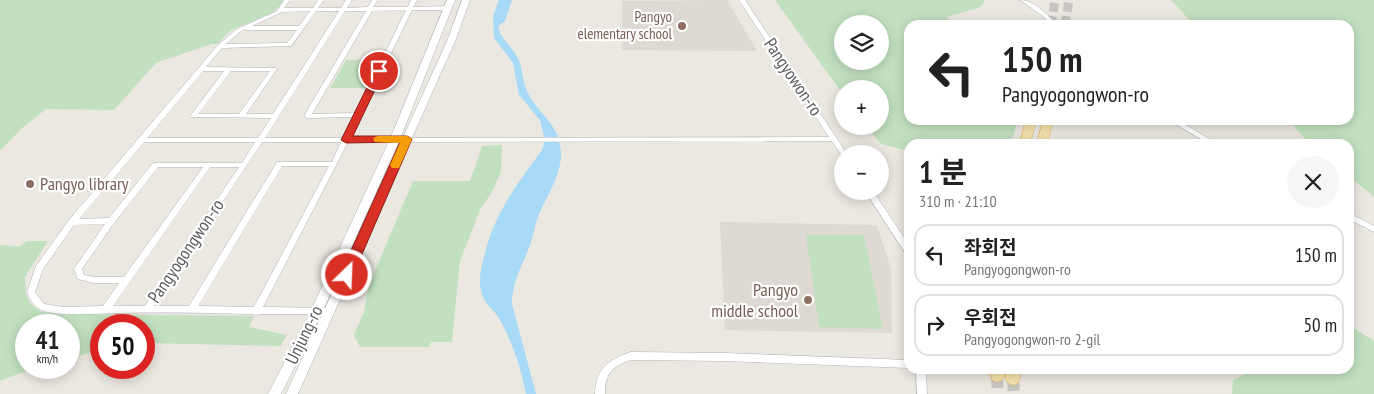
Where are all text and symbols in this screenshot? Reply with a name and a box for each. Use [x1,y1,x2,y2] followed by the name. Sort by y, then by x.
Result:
[577,7,672,43] place label: Pangyo elementary school
[834,15,889,200] map controls
[834,15,889,70] button: layers
[676,20,688,32] marker: Pangyo elementary school
[759,33,828,120] street label: Pangyowon-ro
[1002,36,1083,82] text: 150 m
[919,40,984,105] icon: left
[358,50,400,92] pin
[365,57,393,85] icon: arrive
[834,80,889,135] button: +
[1002,80,1149,108] text: Pangyogongwon-ro
[834,145,889,200] button: −
[919,152,967,191] text: 1 분
[1287,156,1339,208] button: close
[40,172,129,195] place label: Pangyo library
[24,178,36,190] marker: Pangyo library
[919,191,997,211] text: 310 m · 21:10
[142,194,229,307] street label: Pangyogongwon-ro
[964,235,1016,259] text: 좌회전
[921,241,949,269] icon: left
[1295,243,1337,267] text: 150 m
[320,248,372,300] position arrow
[964,259,1071,279] text: Pangyogongwon-ro
[711,278,799,322] place label: Pangyo middle school
[802,294,814,306] marker: Pangyo middle school
[279,301,328,368] street label: Unjung-ro
[964,305,1016,329] text: 우회전
[921,311,949,339] icon: right
[1304,313,1337,337] text: 50 m
[90,314,155,379] speed limit sign: 50
[36,324,59,356] text: 41
[964,329,1100,349] text: Pangyogongwon-ro 2-gil
[37,351,58,366] text: km/h

